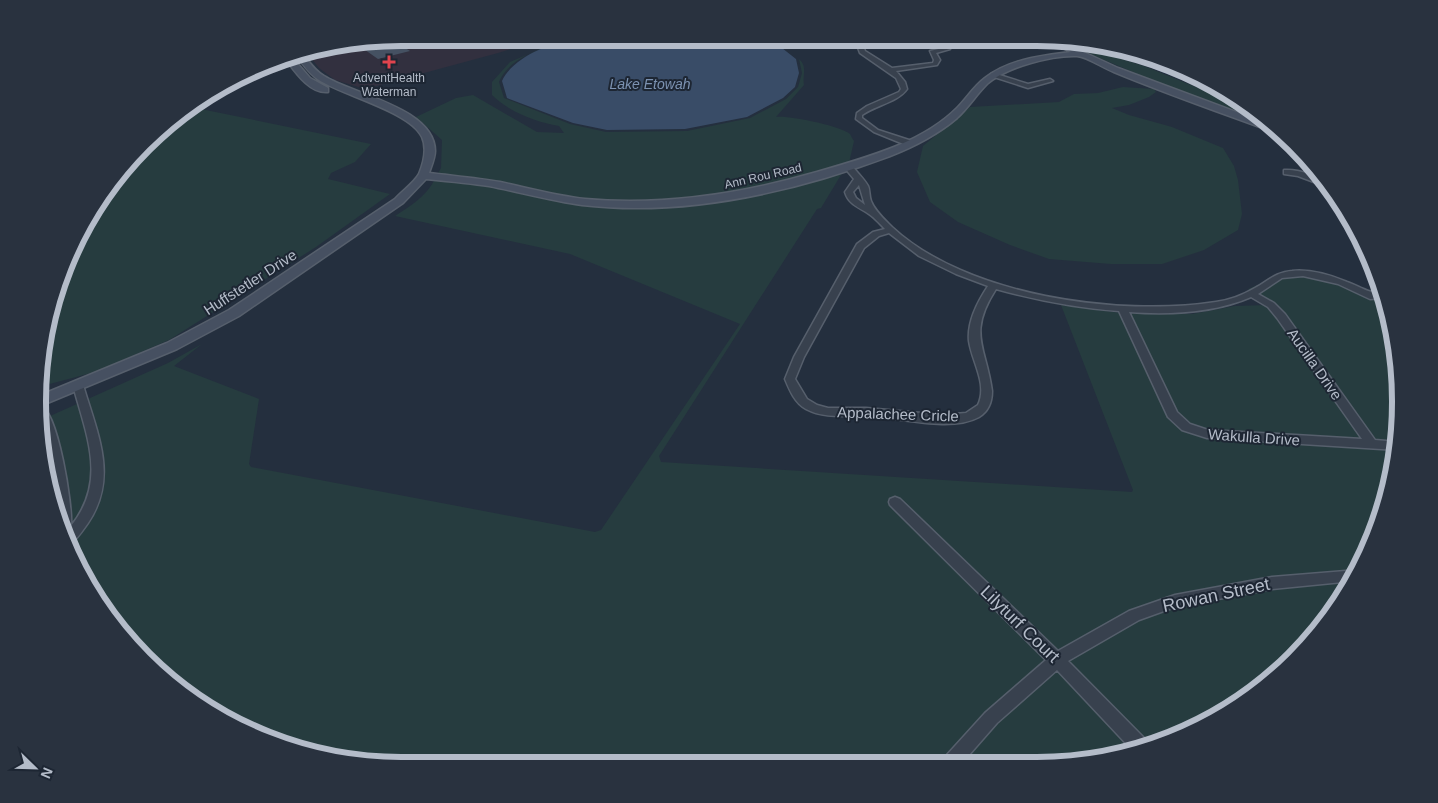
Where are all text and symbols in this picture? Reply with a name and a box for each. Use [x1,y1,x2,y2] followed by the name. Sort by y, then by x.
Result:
[382,55,396,69] marker: AdventHealth Waterman
[353,71,425,99] place label: AdventHealth Waterman
[610,76,691,92] water label: Lake Etowah
[723,160,803,192] street label: Ann Rou Road
[200,246,300,318] street label: Huffstetler Drive
[1284,325,1346,403] street label: Aucilla Drive
[837,403,959,425] street label: Appalachee Cricle
[1208,425,1300,449] street label: Wakulla Drive
[1161,574,1271,616] street label: Rowan Street
[976,581,1064,667] street label: Lilyturf Court
[10,743,60,793] north arrow
[38,765,56,781] text: N

